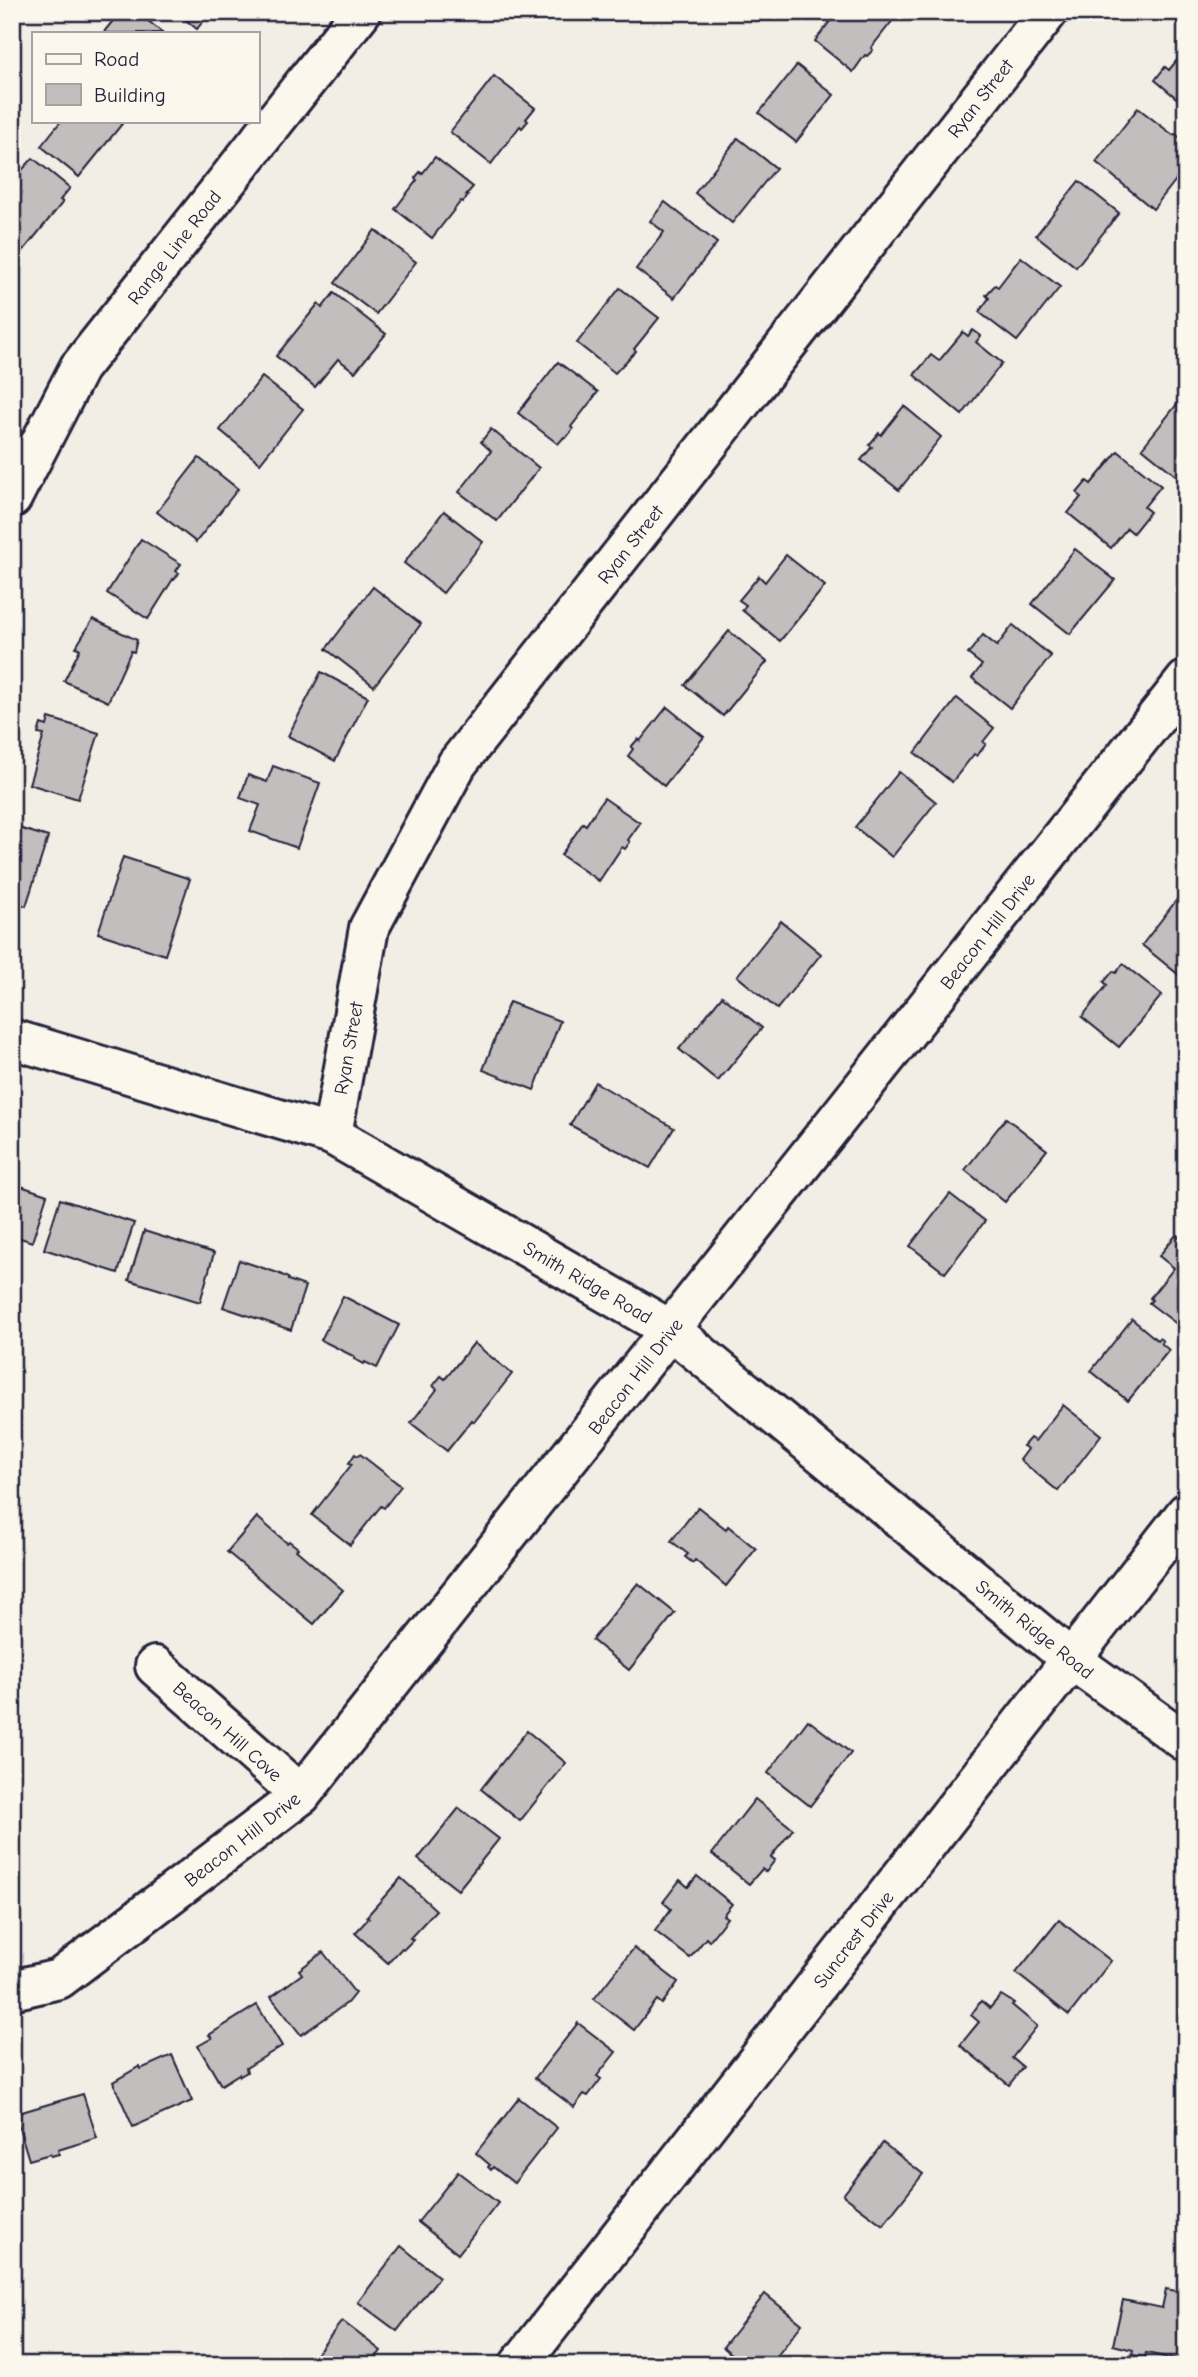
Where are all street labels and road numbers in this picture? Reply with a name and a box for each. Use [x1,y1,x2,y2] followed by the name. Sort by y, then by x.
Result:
[943,54,1019,142] street label: Ryan Street
[123,186,226,309] street label: Range Line Road
[593,500,669,588] street label: Ryan Street
[936,869,1040,994] street label: Beacon Hill Drive
[330,1000,368,1096] street label: Ryan Street
[519,1237,656,1329] street label: Smith Ridge Road
[584,1314,688,1439] street label: Beacon Hill Drive
[971,1576,1098,1684] street label: Smith Ridge Road
[169,1677,286,1786] street label: Beacon Hill Cove
[180,1788,305,1892] street label: Beacon Hill Drive
[809,1887,899,1993] street label: Suncrest Drive

